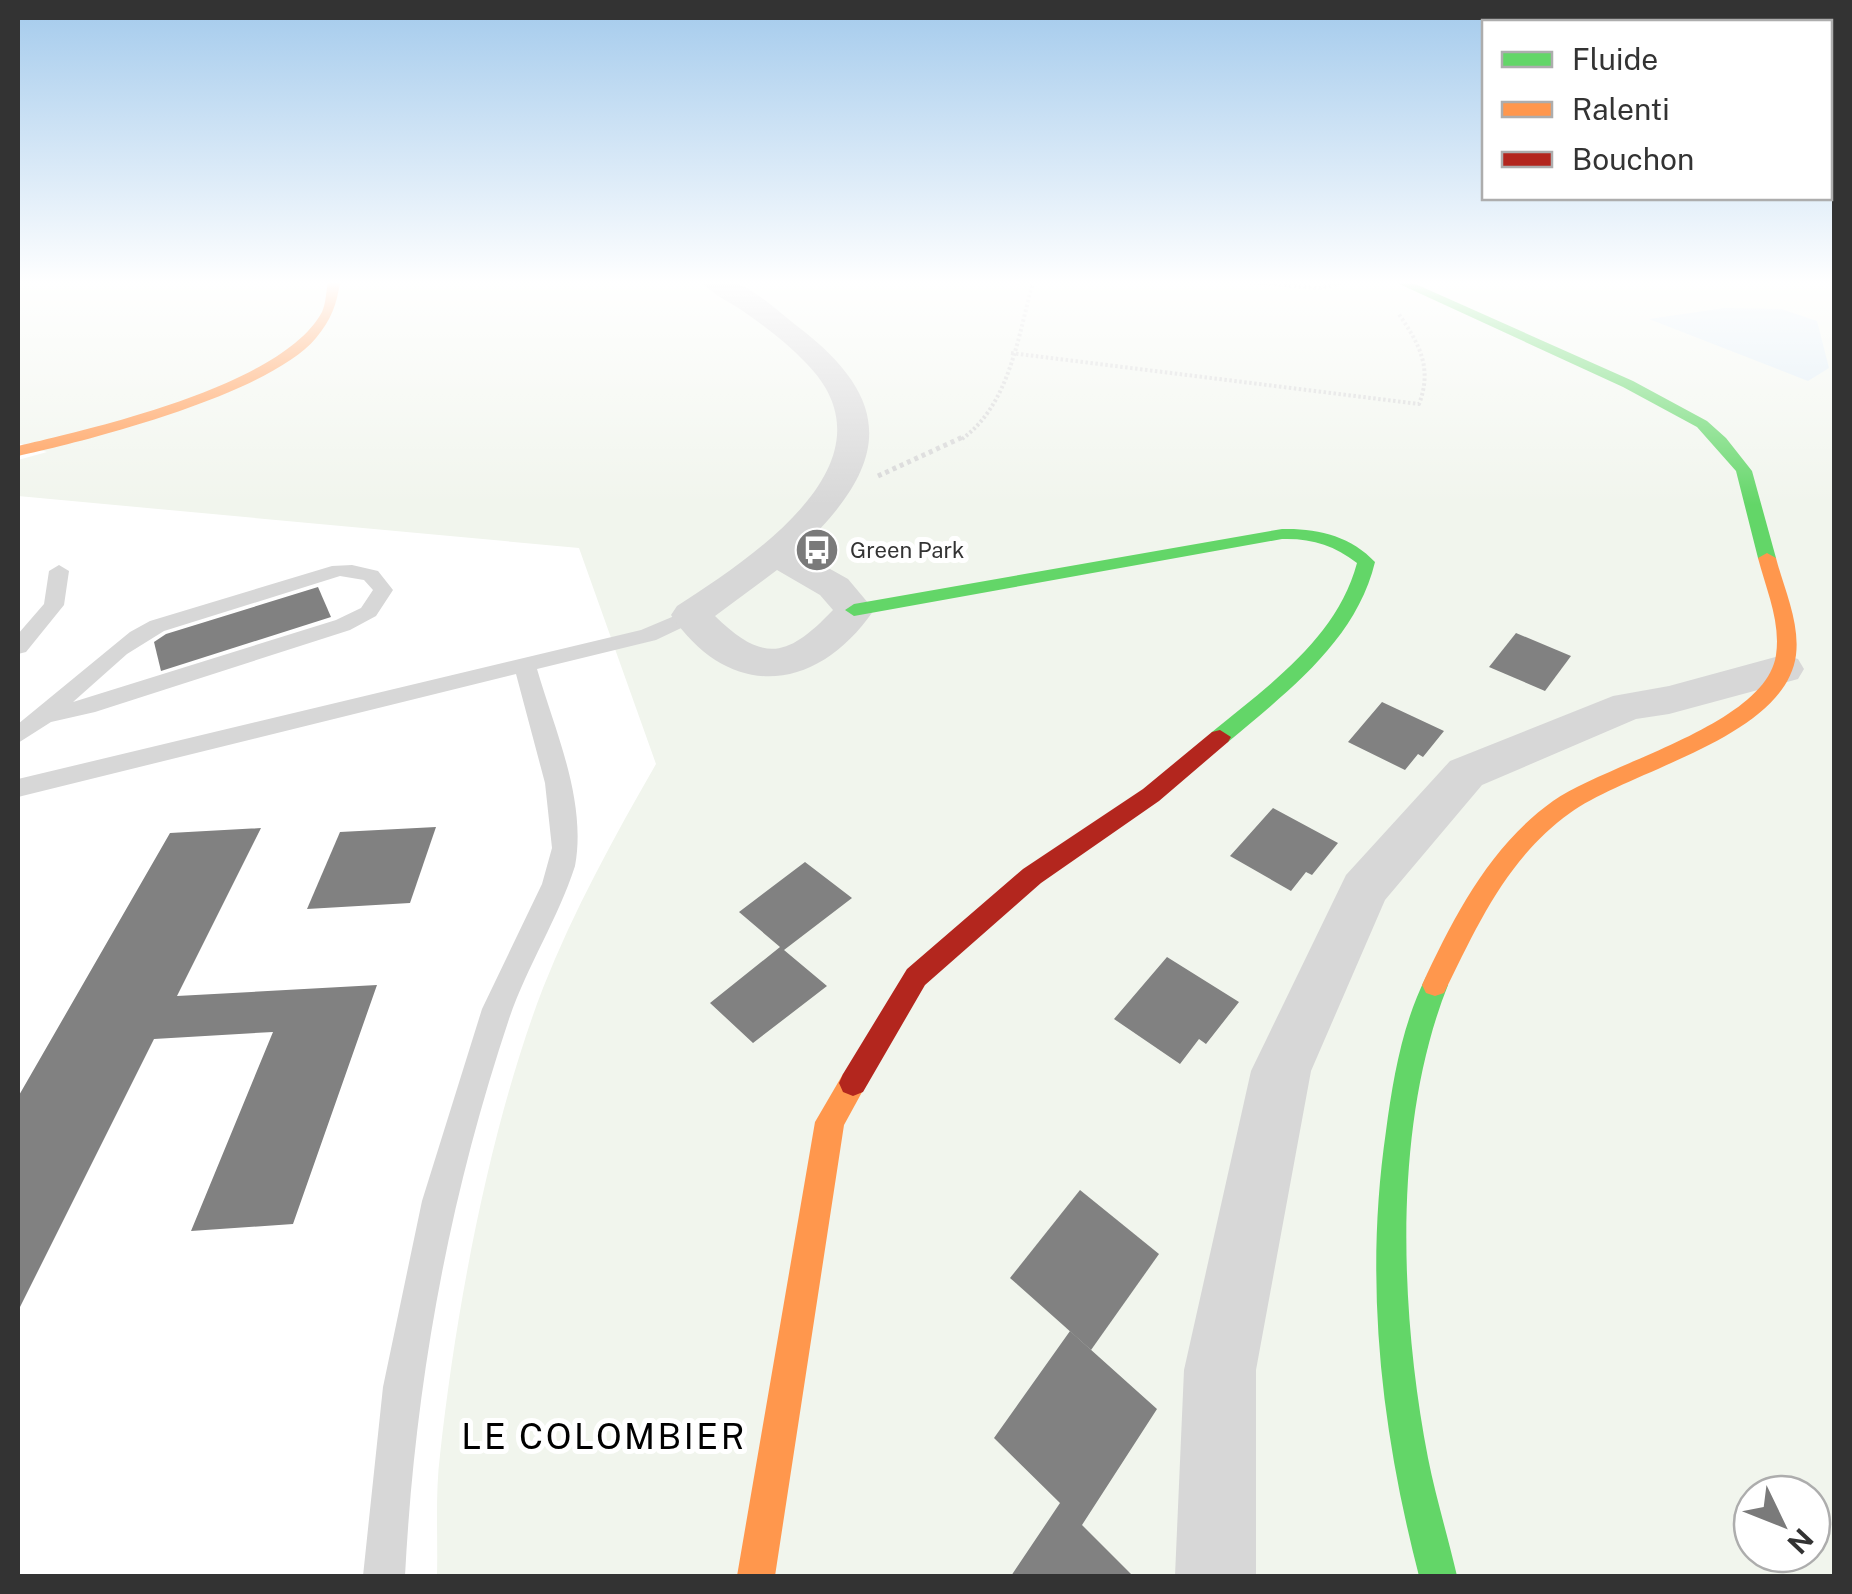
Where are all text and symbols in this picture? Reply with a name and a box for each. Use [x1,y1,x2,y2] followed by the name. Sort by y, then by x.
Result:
[1482,20,1832,200] legend
[1572,41,1658,77] text: Fluide
[1572,91,1670,127] text: Ralenti
[1572,141,1694,177] text: Bouchon
[794,527,840,573] bus stop icon: Green Park
[850,537,964,563] place label: Green Park
[461,1416,747,1457] district label: LE COLOMBIER
[1732,1474,1832,1574] north arrow
[1781,1522,1820,1561] text: N

